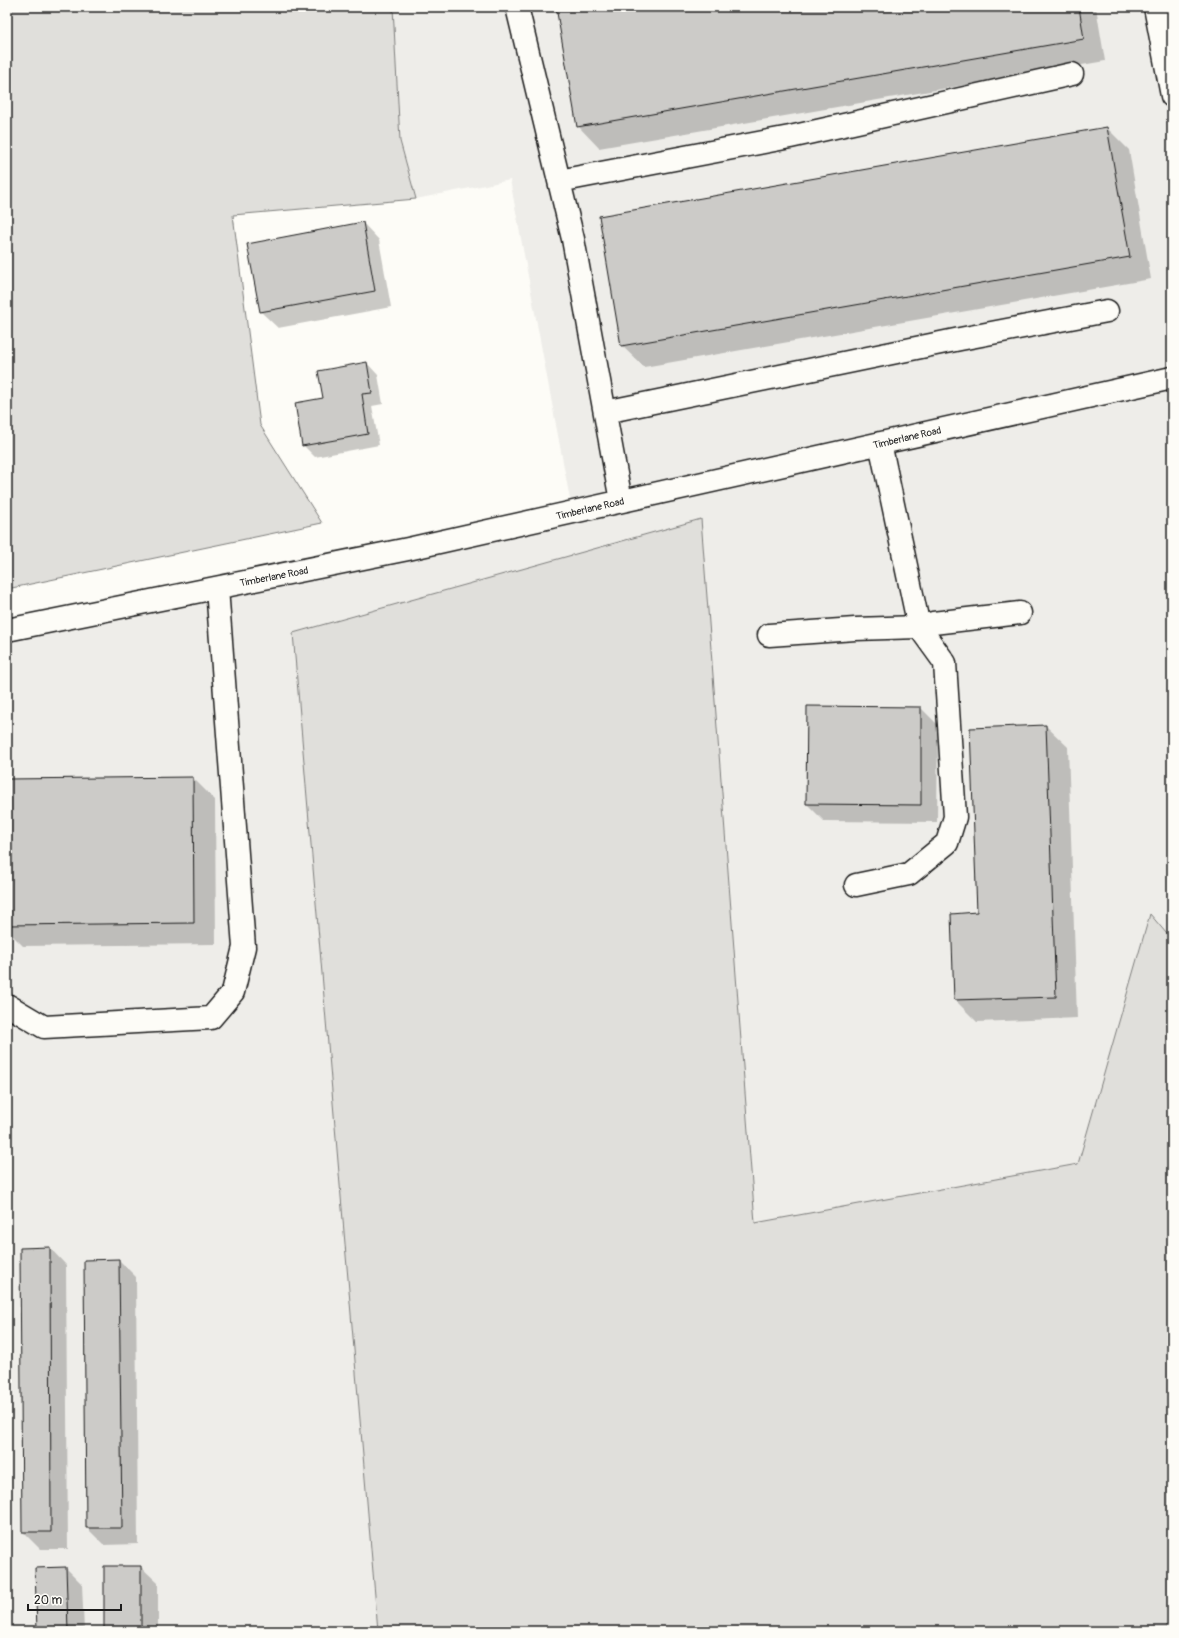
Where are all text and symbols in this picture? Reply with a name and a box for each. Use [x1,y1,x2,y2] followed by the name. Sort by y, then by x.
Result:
[872,424,943,452] street label: Timberlane Road
[555,495,626,523] street label: Timberlane Road
[239,564,310,590] street label: Timberlane Road
[28,1586,121,1612] scale bar
[34,1593,63,1608] text: 20 m

